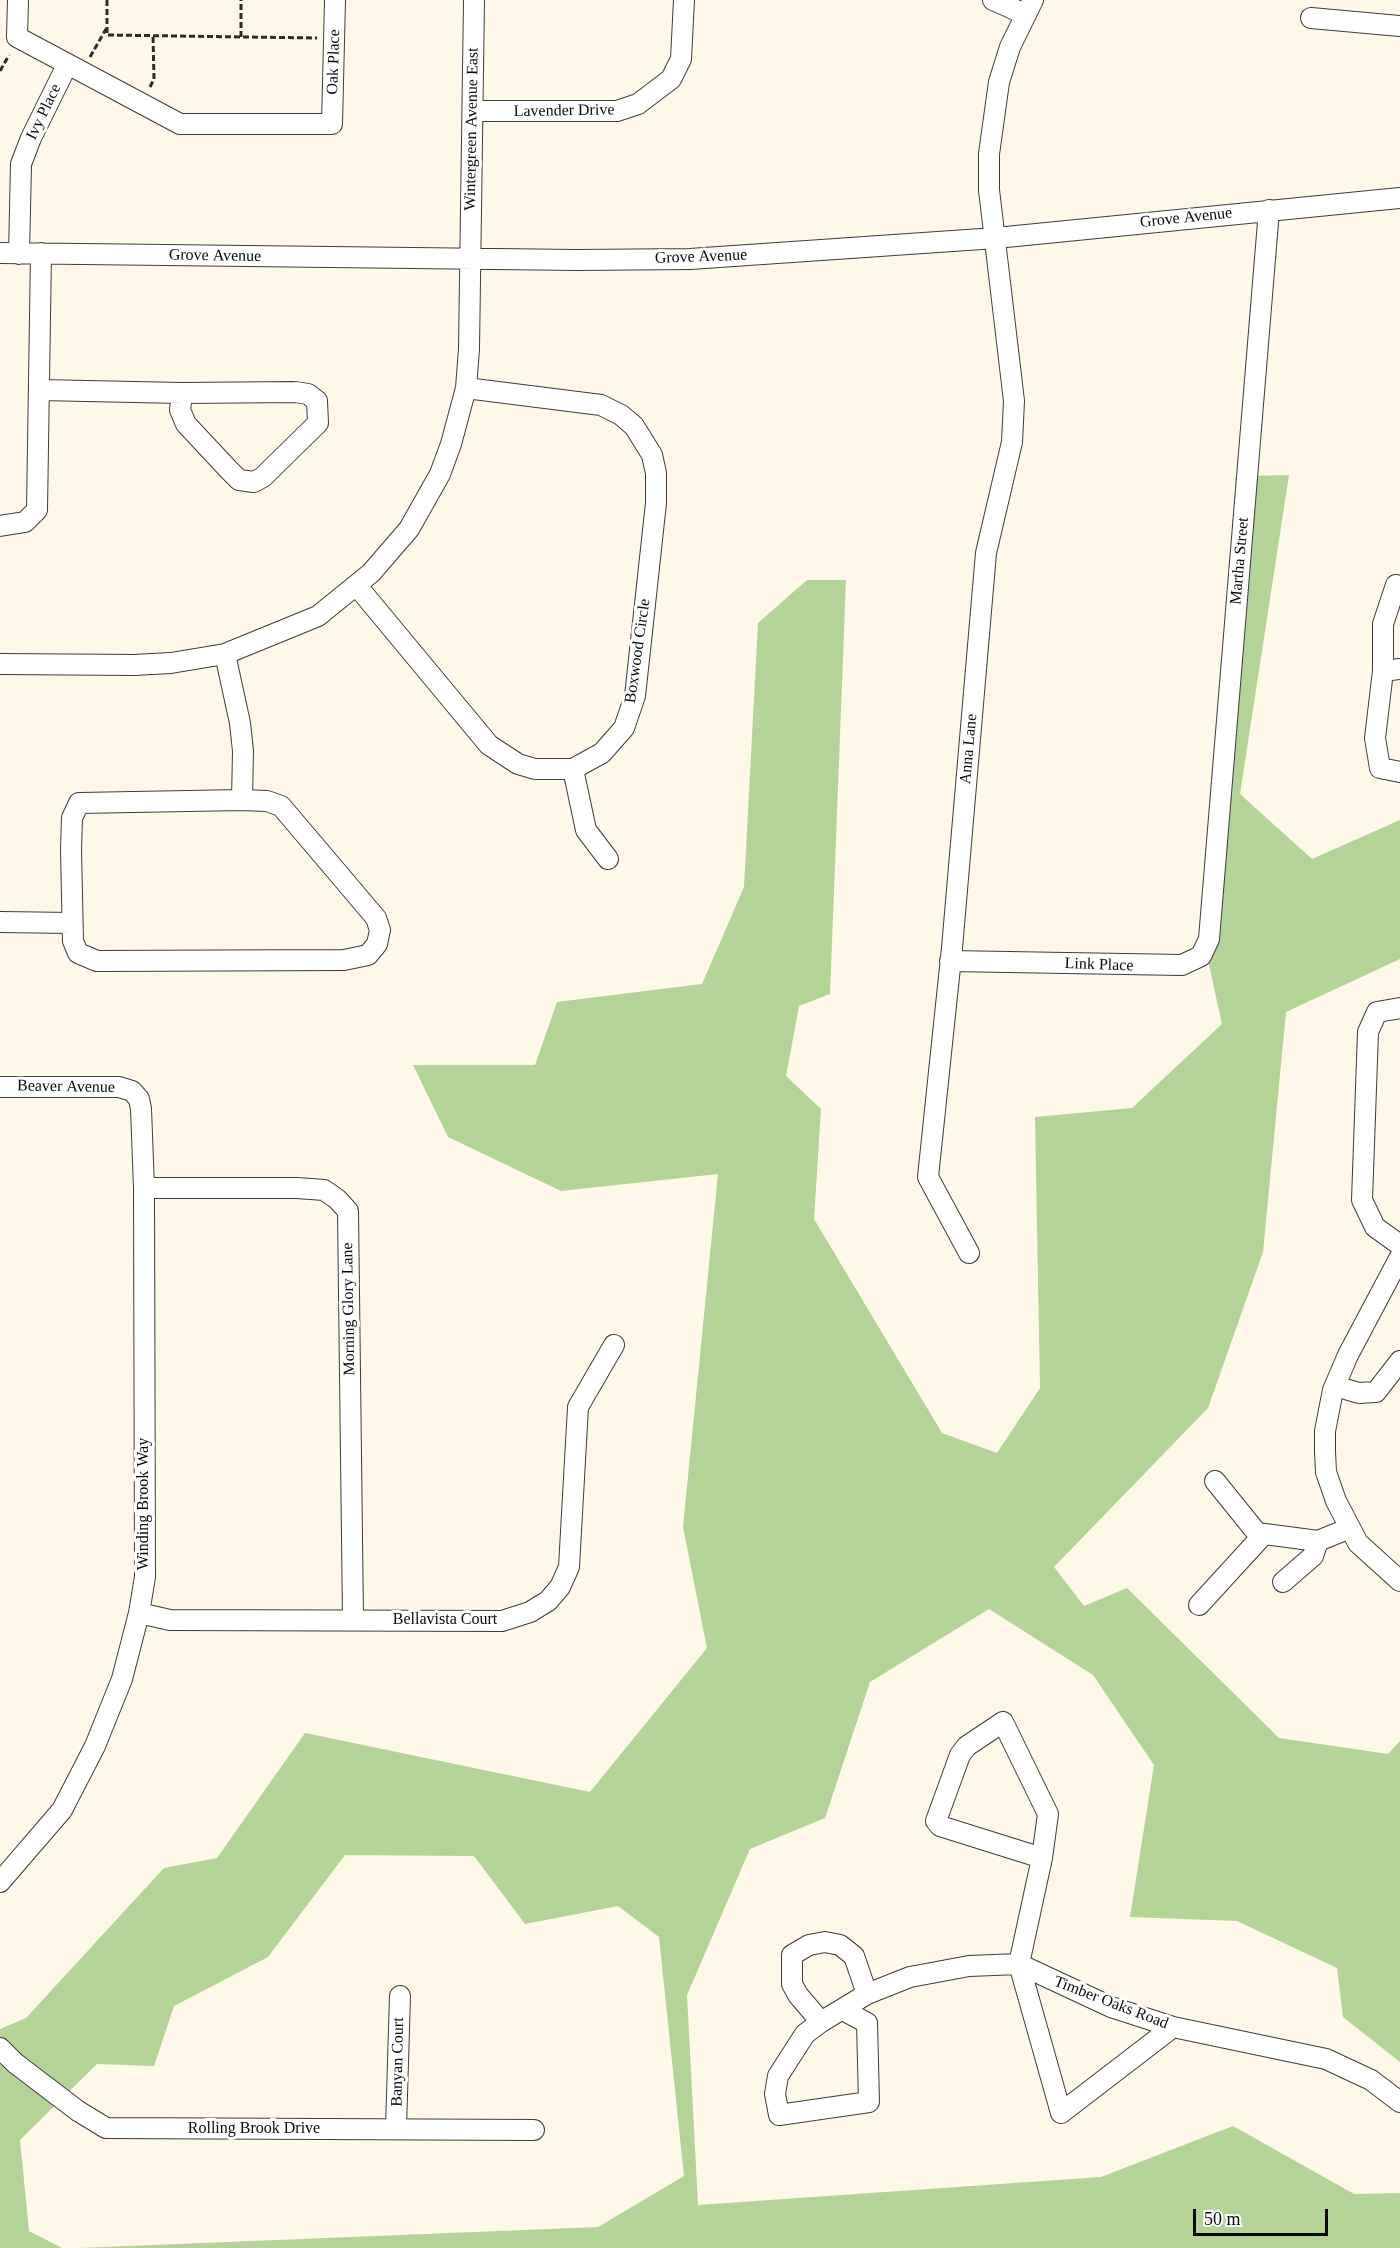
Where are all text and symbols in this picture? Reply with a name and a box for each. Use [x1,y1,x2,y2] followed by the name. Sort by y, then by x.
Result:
[323,29,345,95] street label: Oak Place
[461,47,483,211] street label: Wintergreen Avenue East
[22,81,66,143] street label: Ivy Place
[513,101,615,121] street label: Lavender Drive
[1139,204,1233,232] street label: Grove Avenue
[169,246,261,266] street label: Grove Avenue
[654,246,748,268] street label: Grove Avenue
[1227,517,1253,605] street label: Martha Street
[621,598,655,704] street label: Boxwood Circle
[956,713,982,785] street label: Anna Lane
[1064,954,1134,976] street label: Link Place
[17,1077,115,1097] street label: Beaver Avenue
[338,1242,360,1376] street label: Morning Glory Lane
[134,1438,154,1570] street label: Winding Brook Way
[393,1610,497,1630] street label: Bellavista Court
[1051,1972,1171,2034] street label: Timber Oaks Road
[388,2017,408,2107] street label: Banyan Court
[188,2119,320,2139] street label: Rolling Brook Drive
[1196,2197,1331,2235] scale bar
[1204,2209,1241,2229] text: 50 m

